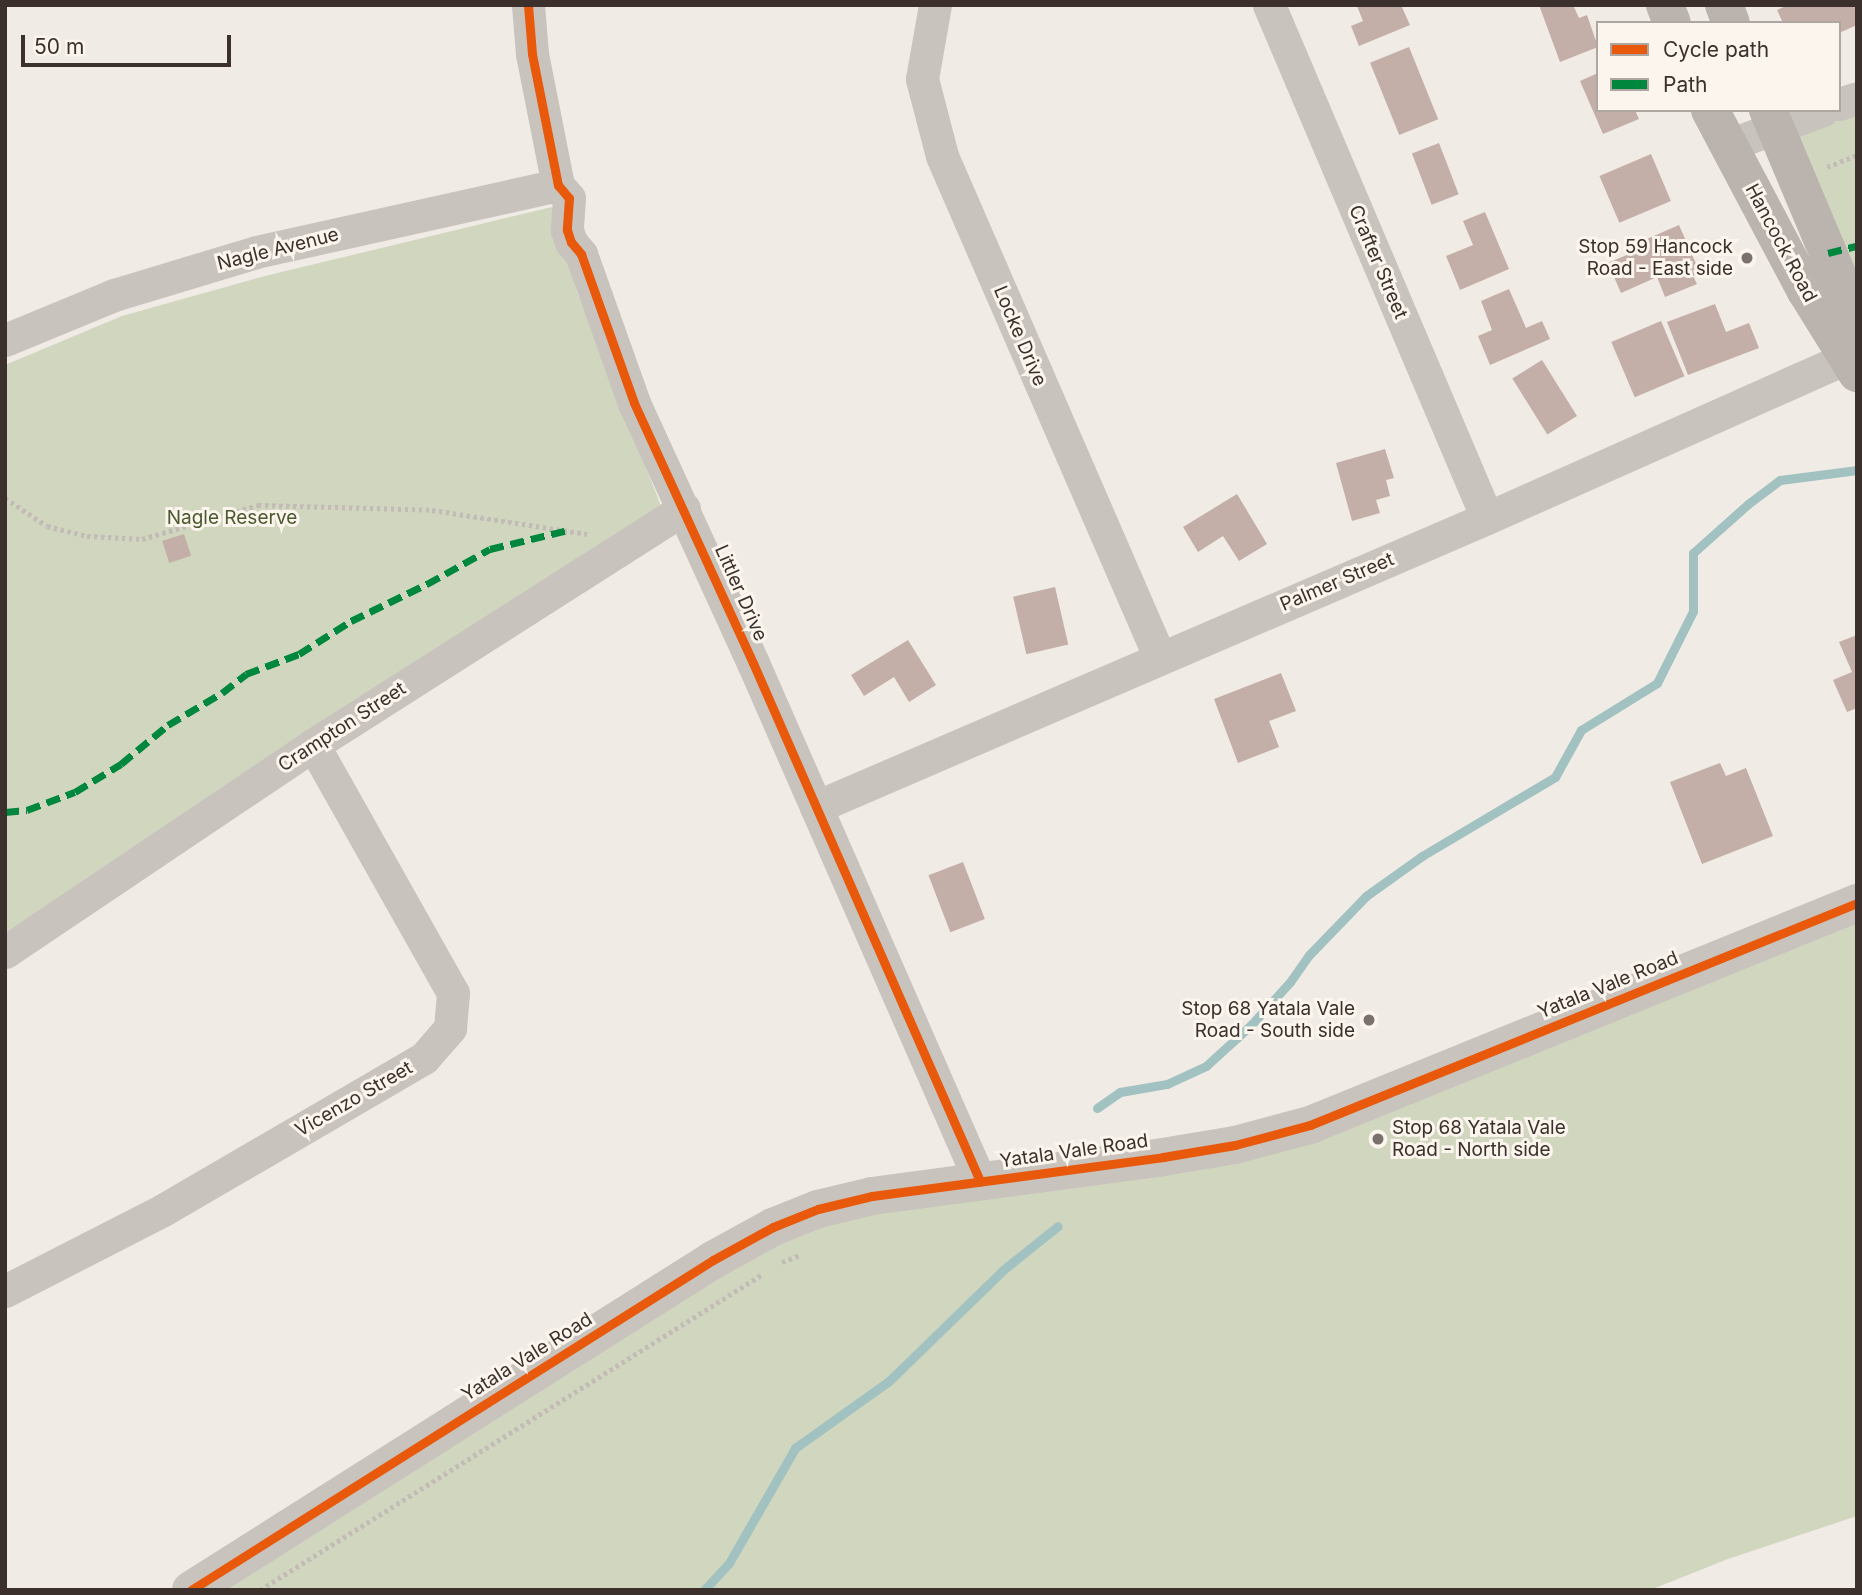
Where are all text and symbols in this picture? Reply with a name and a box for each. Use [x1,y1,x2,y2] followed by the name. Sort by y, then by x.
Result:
[24,21,234,65] scale bar
[1596,21,1841,112] legend
[34,34,84,59] text: 50 m
[1663,37,1769,62] text: Cycle path
[1663,72,1708,97] text: Path
[1740,180,1822,306] street label: Hancock Road
[1344,202,1412,322] street label: Crafter Street
[215,223,341,275] street label: Nagle Avenue
[1578,236,1733,280] place label: Stop 59 Hancock Road - East side
[1739,250,1755,266] marker: Stop 59 Hancock Road - East side
[989,283,1051,389] street label: Locke Drive
[167,507,297,529] park label: Nagle Reserve
[710,541,772,645] street label: Littler Drive
[1277,548,1397,616] street label: Palmer Street
[274,677,410,777] street label: Crampton Street
[1534,946,1682,1024] street label: Yatala Vale Road
[1181,998,1355,1042] place label: Stop 68 Yatala Vale Road - South side
[1361,1012,1377,1028] marker: Stop 68 Yatala Vale Road - South side
[291,1056,417,1142] street label: Vicenzo Street
[1392,1117,1566,1161] place label: Stop 68 Yatala Vale Road - North side
[998,1129,1150,1173] street label: Yatala Vale Road
[1370,1131,1386,1147] marker: Stop 68 Yatala Vale Road - North side
[458,1308,596,1406] street label: Yatala Vale Road

